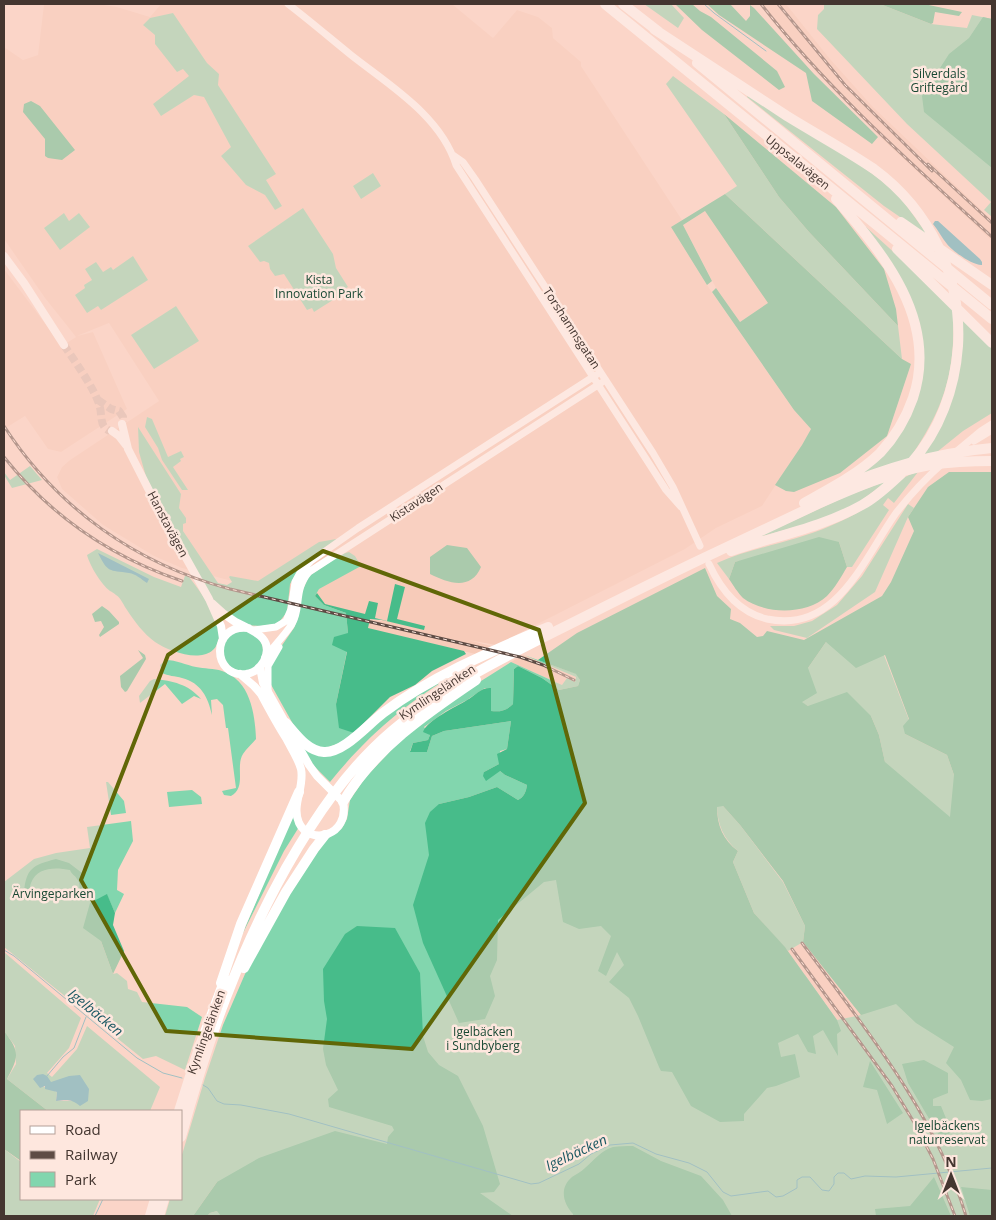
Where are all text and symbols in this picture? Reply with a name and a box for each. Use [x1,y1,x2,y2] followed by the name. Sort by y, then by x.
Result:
[910,65,968,96] park label: Silverdals Griftegård
[762,131,834,193] street label: Uppsalavägen
[275,271,364,302] park label: Kista Innovation Park
[539,284,605,372] street label: Torshamnsgatan
[386,478,446,526] street label: Kistavägen
[143,488,193,560] street label: Hanstavägen
[396,660,478,724] street label: Kymlingelänken
[12,885,94,902] park label: Ärvingeparken
[64,984,128,1040] water label: Igelbäcken
[183,987,229,1077] street label: Kymlingelänken
[446,1023,520,1054] park label: Igelbäcken i Sundbyberg
[20,1110,182,1200] legend
[909,1117,985,1148] park label: Igelbäckens naturreservat
[65,1119,101,1139] text: Road
[542,1129,610,1175] water label: Igelbäcken
[65,1144,118,1164] text: Railway
[926,1150,976,1200] north arrow
[945,1152,957,1171] text: N
[65,1169,96,1189] text: Park

